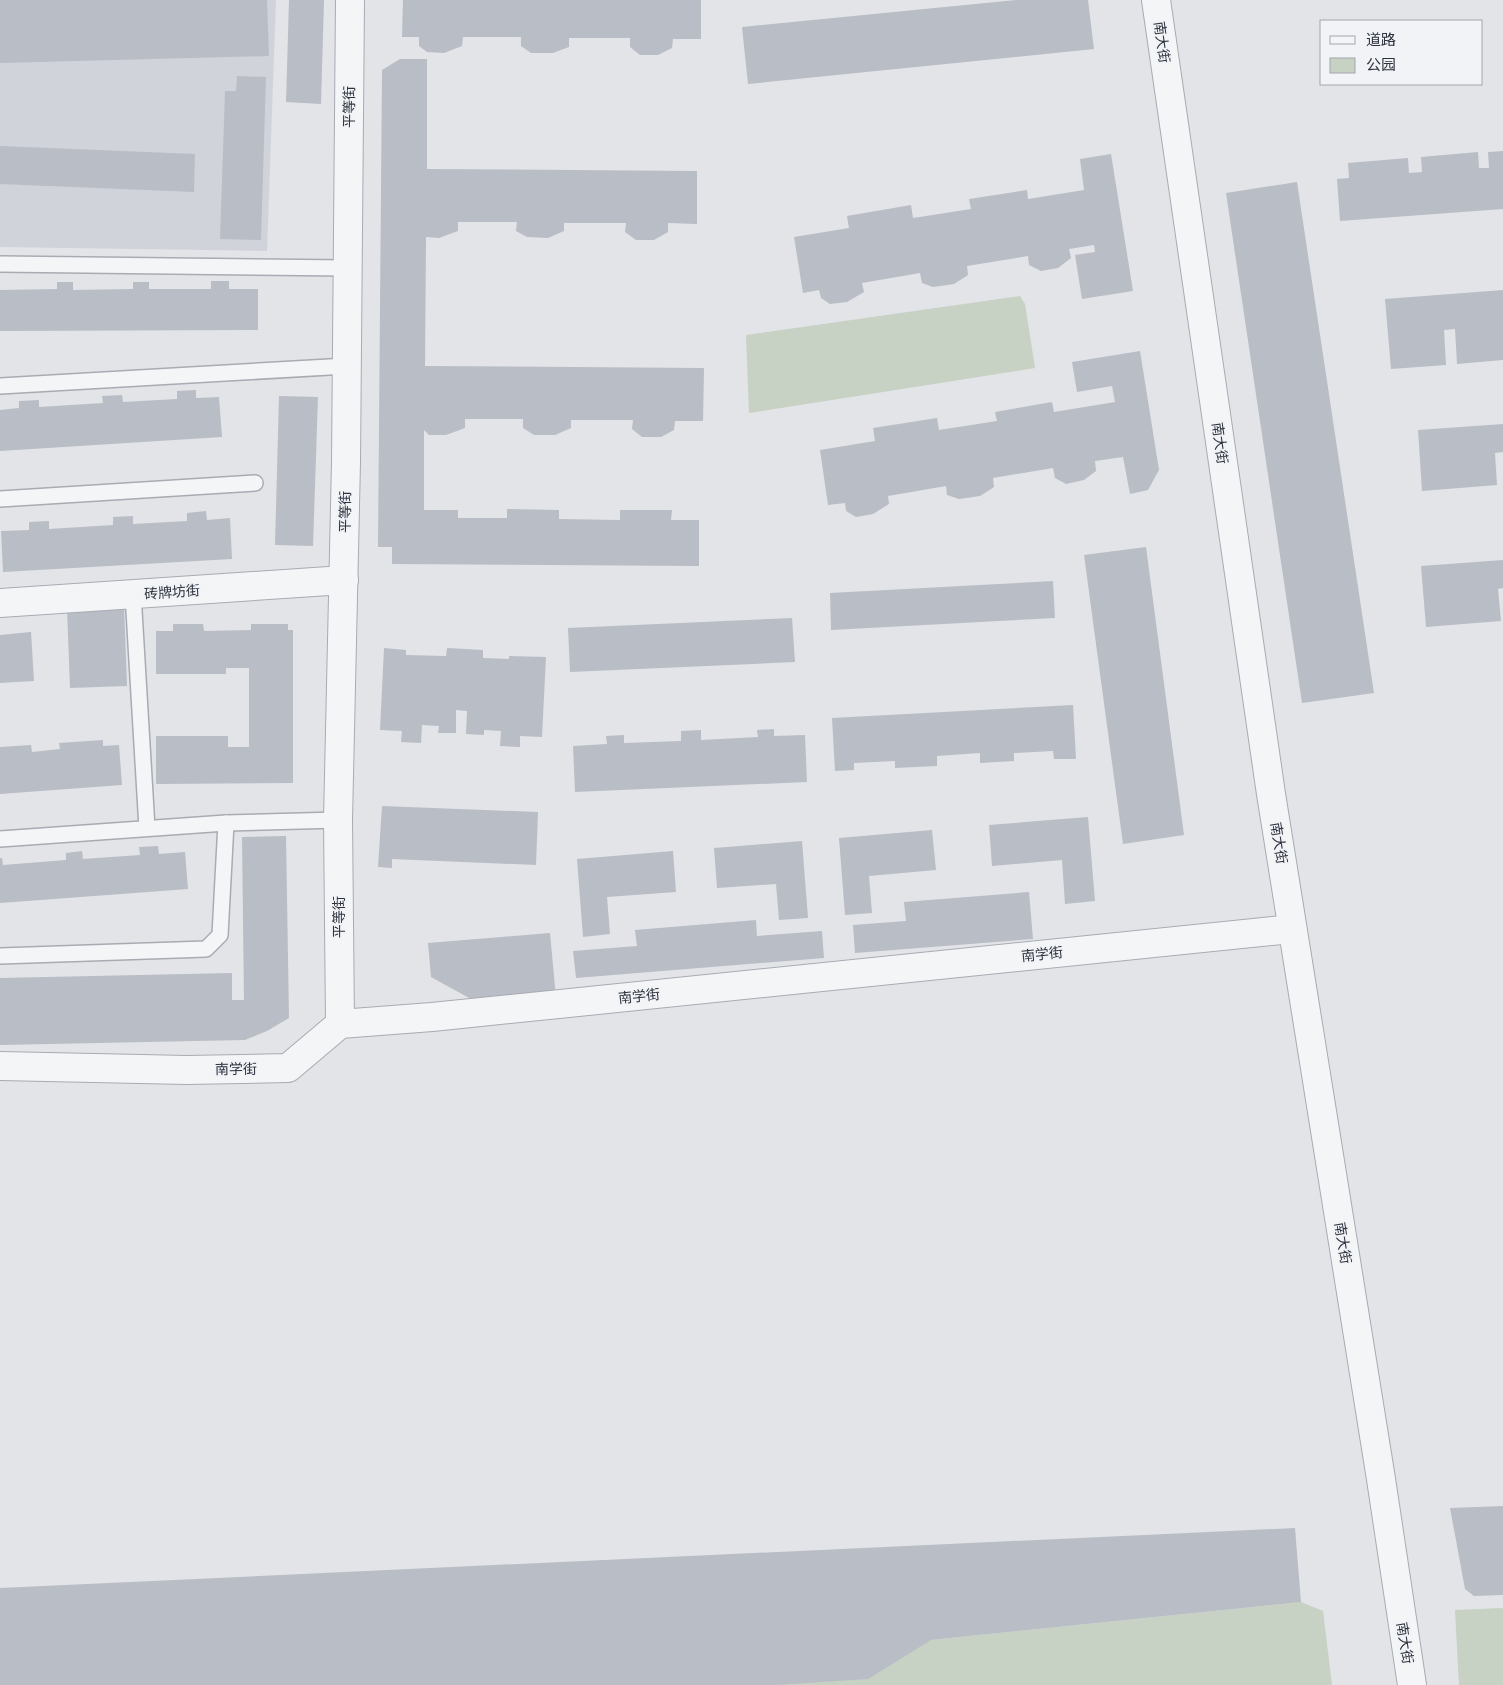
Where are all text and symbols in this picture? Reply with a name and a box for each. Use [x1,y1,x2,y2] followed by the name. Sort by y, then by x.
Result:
[1150,20,1173,64] street label: 南大街
[1320,20,1483,85] legend
[1366,31,1396,49] text: 道路
[1366,56,1396,74] text: 公园
[341,86,358,128] street label: 平等街
[1208,421,1231,465] street label: 南大街
[337,491,354,533] street label: 平等街
[144,582,201,603] street label: 砖牌坊街
[1267,821,1290,865] street label: 南大街
[331,896,348,938] street label: 平等街
[1020,944,1064,965] street label: 南学街
[617,986,661,1007] street label: 南学街
[215,1061,257,1078] street label: 南学街
[1331,1221,1354,1265] street label: 南大街
[1393,1621,1416,1665] street label: 南大街

